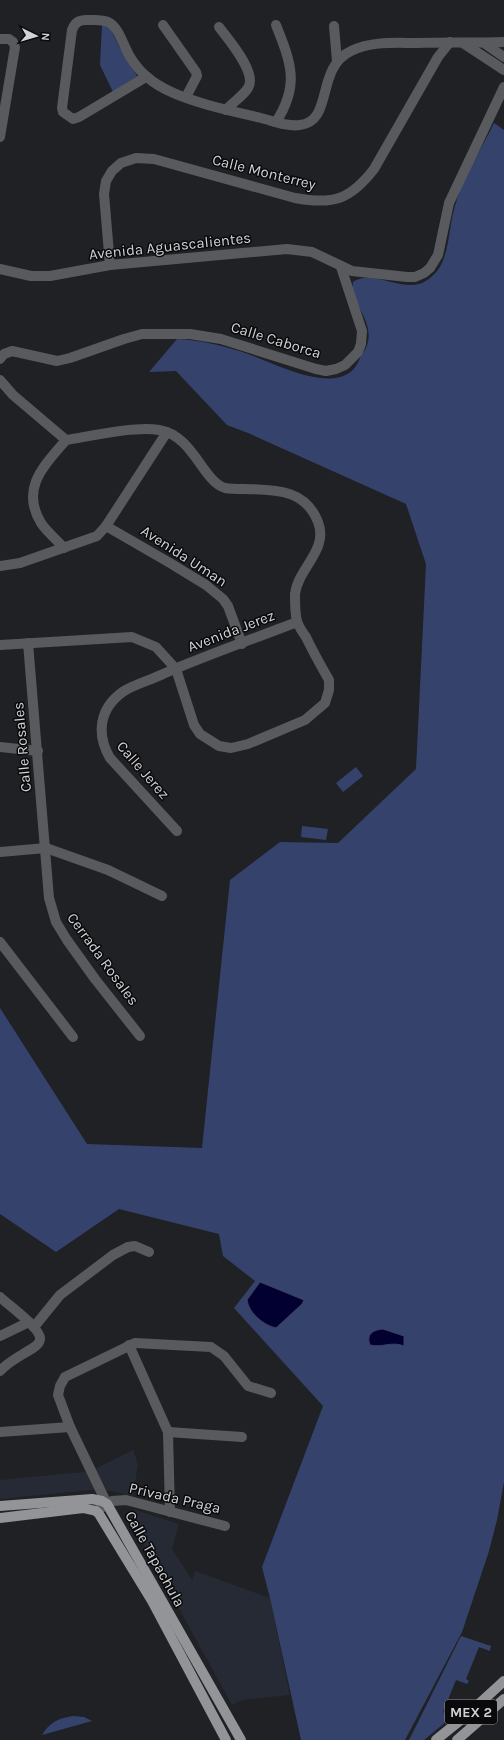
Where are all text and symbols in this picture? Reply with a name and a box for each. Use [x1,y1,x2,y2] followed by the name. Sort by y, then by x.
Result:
[16,16,56,56] north arrow
[39,32,52,41] text: N
[210,150,318,194] street label: Calle Monterrey
[88,229,252,263] street label: Avenida Aguascalientes
[229,318,323,362] street label: Calle Caborca
[138,522,230,590] street label: Avenida Uman
[185,606,277,656] street label: Avenida Jerez
[9,701,35,793] street label: Calle Rosales
[113,737,173,803] street label: Calle Jerez
[63,909,143,1009] street label: Cerrada Rosales
[127,1479,223,1517] street label: Privada Praga
[121,1508,189,1610] street label: Calle Tapachula
[445,1700,497,1724] road number: MEX 2

